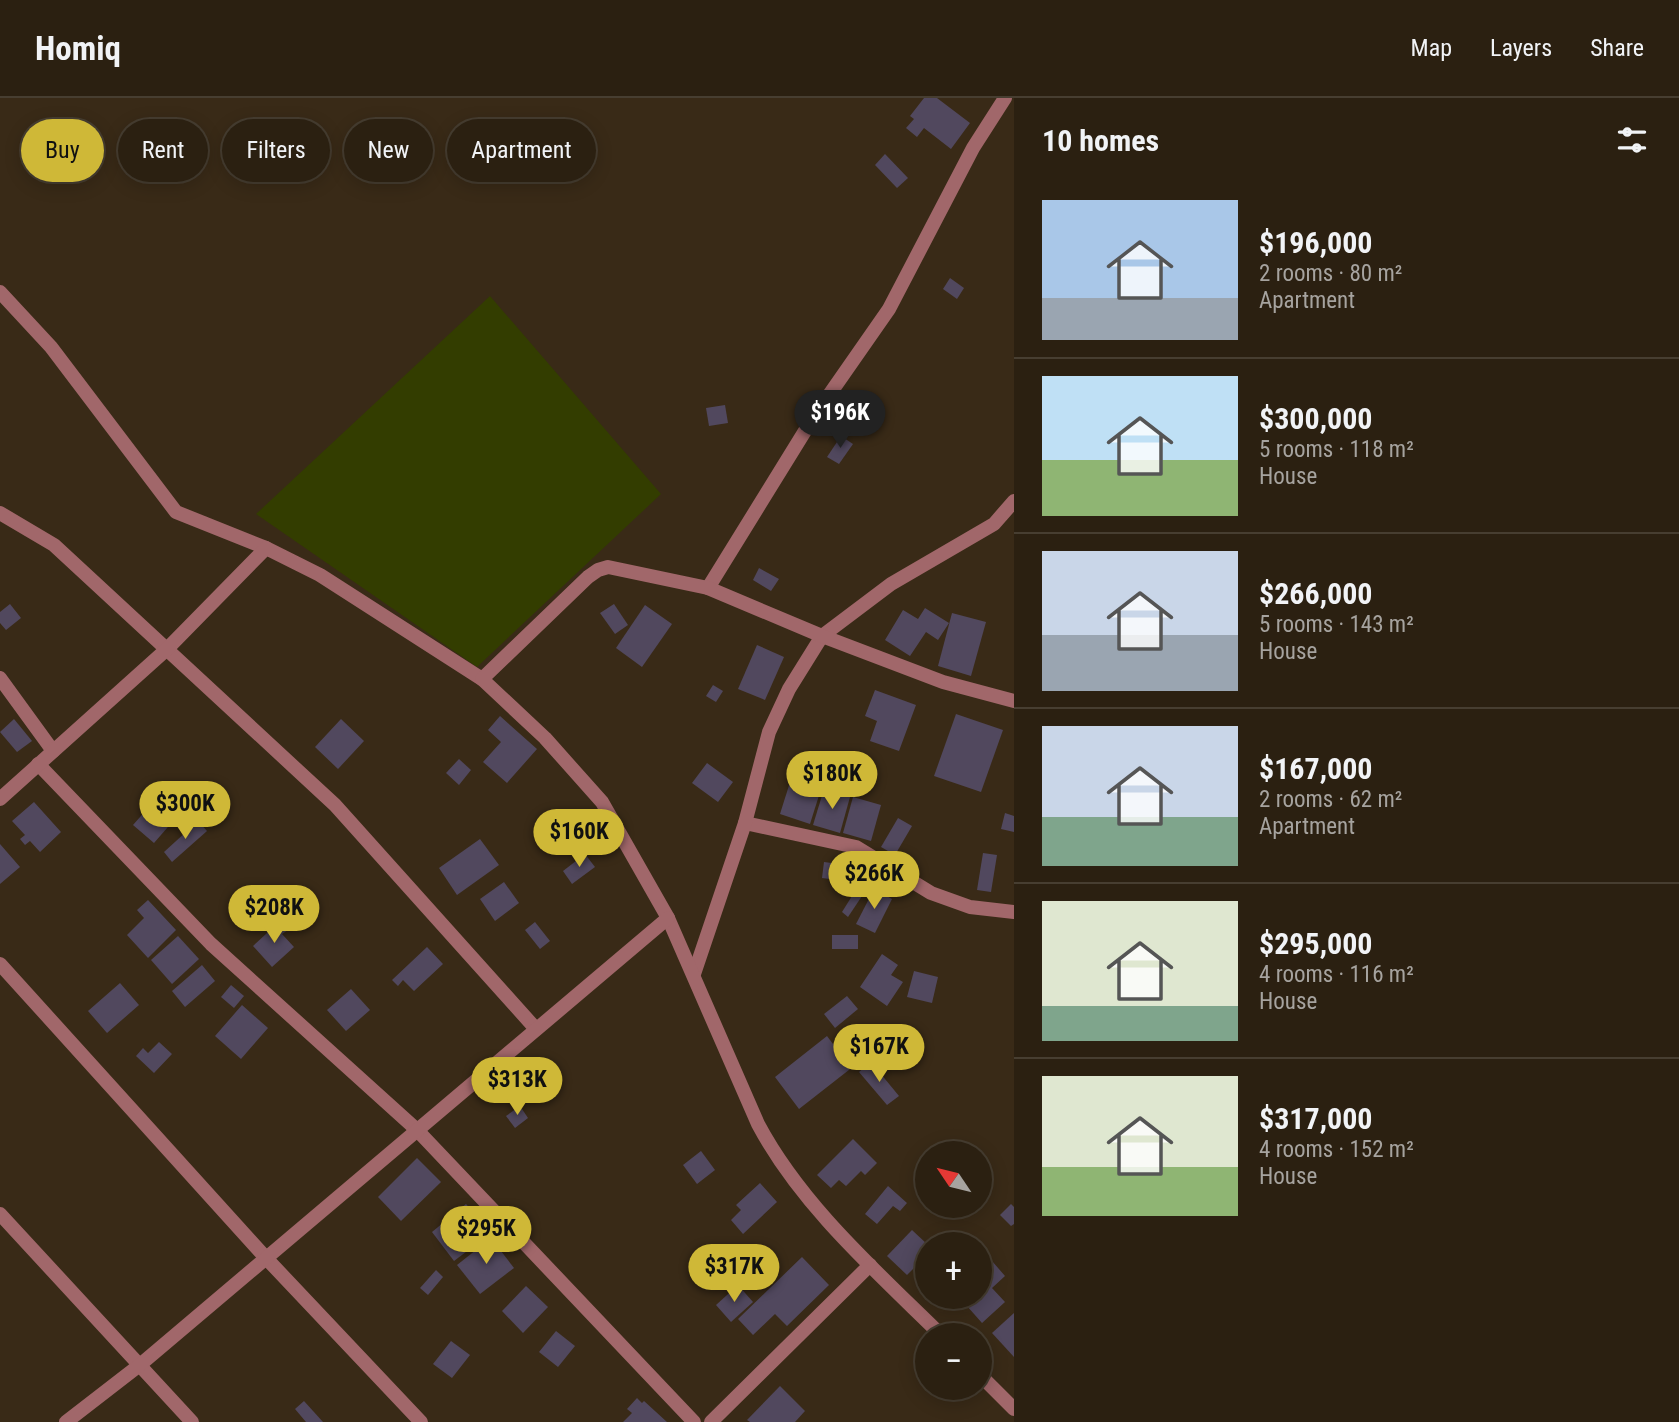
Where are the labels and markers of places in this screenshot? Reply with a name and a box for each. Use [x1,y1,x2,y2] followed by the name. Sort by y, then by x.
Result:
[791,390,889,450] pin: $196K
[783,752,881,811] pin: $180K
[136,782,234,841] pin: $300K
[530,810,628,869] pin: $160K
[825,852,923,911] pin: $266K
[225,886,323,945] pin: $208K
[830,1024,928,1084] pin: $167K
[468,1058,566,1117] pin: $313K
[437,1206,535,1266] pin: $295K
[685,1244,783,1304] pin: $317K

